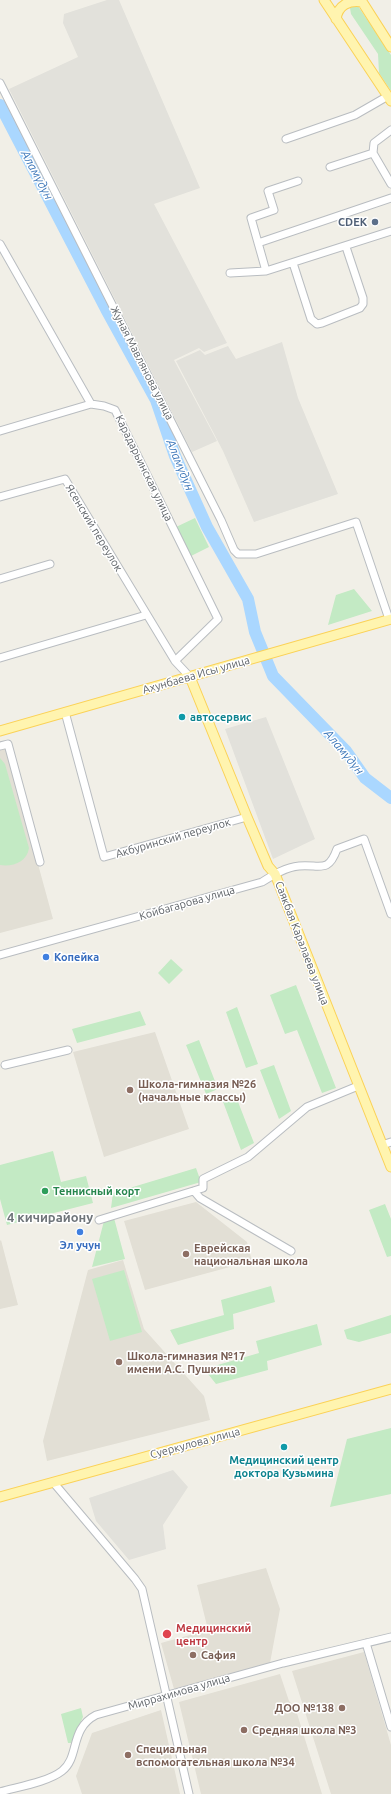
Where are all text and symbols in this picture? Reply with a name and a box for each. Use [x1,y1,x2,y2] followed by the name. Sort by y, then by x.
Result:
[18,148,56,202] water label: Аламүдүн
[338,215,367,229] place label: CDEK
[370,217,380,227] marker: CDEK
[108,304,176,422] street label: Жуная Мавлянова улица
[113,413,175,523] street label: Карадарьинская улица
[163,437,197,493] water label: Аламүдүн
[63,482,125,574] street label: Ясенский переулок
[141,653,251,697] street label: Ахунбаева Исы улица
[190,710,252,724] place label: автосервис
[177,712,187,722] marker: автосервис
[321,727,367,777] water label: Аламүдүн
[114,815,232,861] street label: Акбуринский переулок
[272,879,332,1007] street label: Саякбая Каралаева улица
[138,883,236,923] street label: Койбагарова улица
[54,950,99,964] place label: Копейка
[41,952,51,962] marker: Копейка
[138,1077,256,1103] place label: Школа-гимназия №26 (начальные классы)
[125,1085,135,1095] marker: Школа-гимназия №26 (начальные классы)
[53,1184,140,1198] place label: Теннисный корт
[40,1186,50,1196] marker: Теннисный корт
[7,1210,93,1226] district label: 4 кичирайону
[75,1227,85,1237] marker: Эл учун
[60,1238,100,1252] place label: Эл учун
[194,1241,308,1267] place label: Еврейская национальная школа
[181,1249,191,1259] marker: Еврейская национальная школа
[127,1349,245,1375] place label: Школа-гимназия №17 имени А.С. Пушкина
[114,1357,124,1367] marker: Школа-гимназия №17 имени А.С. Пушкина
[149,1425,241,1461] street label: Суеркулова улица
[279,1442,289,1452] marker: Медицинский центр доктора Кузьмина
[229,1453,339,1479] place label: Медицинский центр доктора Кузьмина
[176,1621,251,1647] place label: Медицинский центр
[161,1628,173,1640] marker: Медицинский центр
[201,1648,236,1662] place label: Сафия
[188,1650,198,1660] marker: Сафия
[127,1671,231,1713] street label: Миррахимова улица
[275,1701,334,1715] place label: ДОО №138
[337,1703,347,1713] marker: ДОО №138
[252,1723,357,1737] place label: Средняя школа №3
[239,1725,249,1735] marker: Средняя школа №3
[136,1742,295,1768] place label: Специальная вспомогательная школа №34
[123,1750,133,1760] marker: Специальная вспомогательная школа №34

